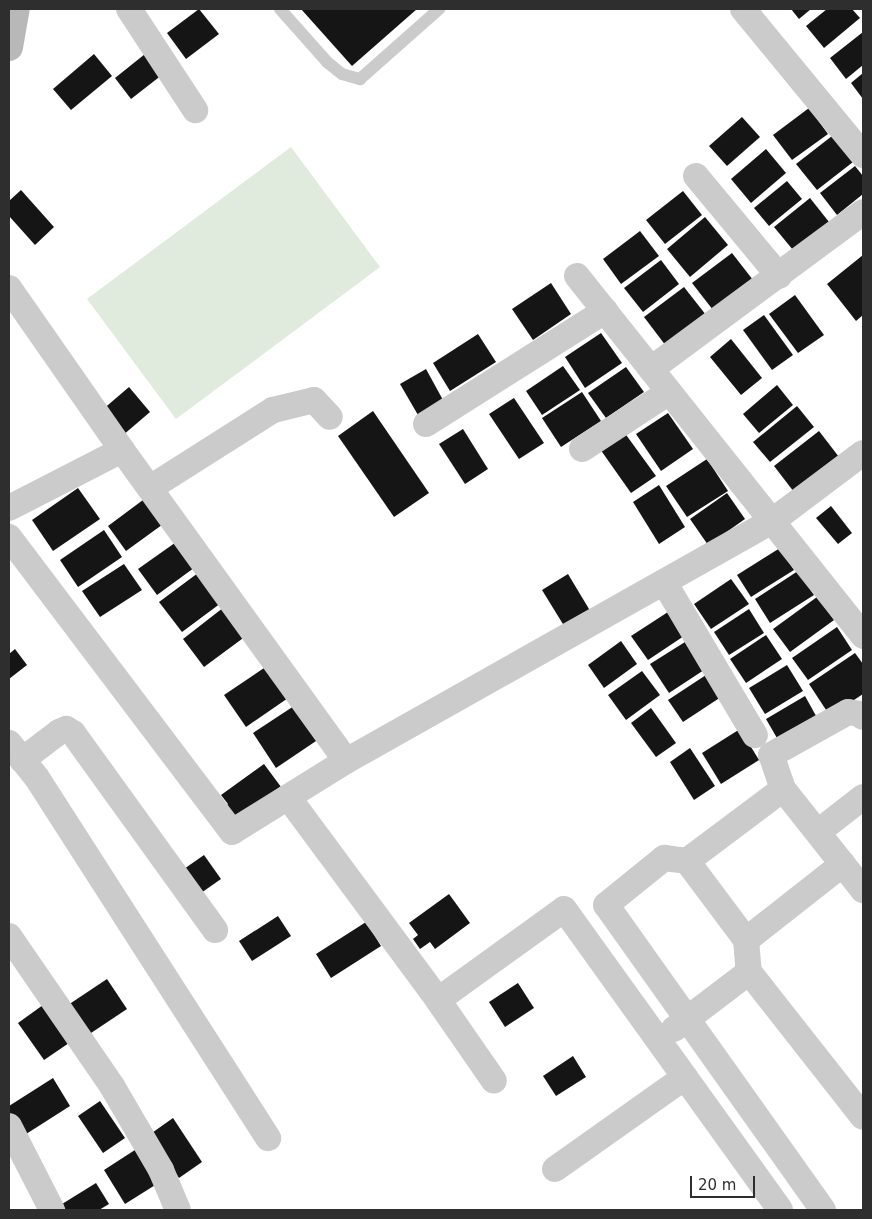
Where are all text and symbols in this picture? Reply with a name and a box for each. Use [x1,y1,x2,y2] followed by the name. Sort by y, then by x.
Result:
[692,1166,757,1198] scale bar
[698,1176,736,1194] text: 20 m

